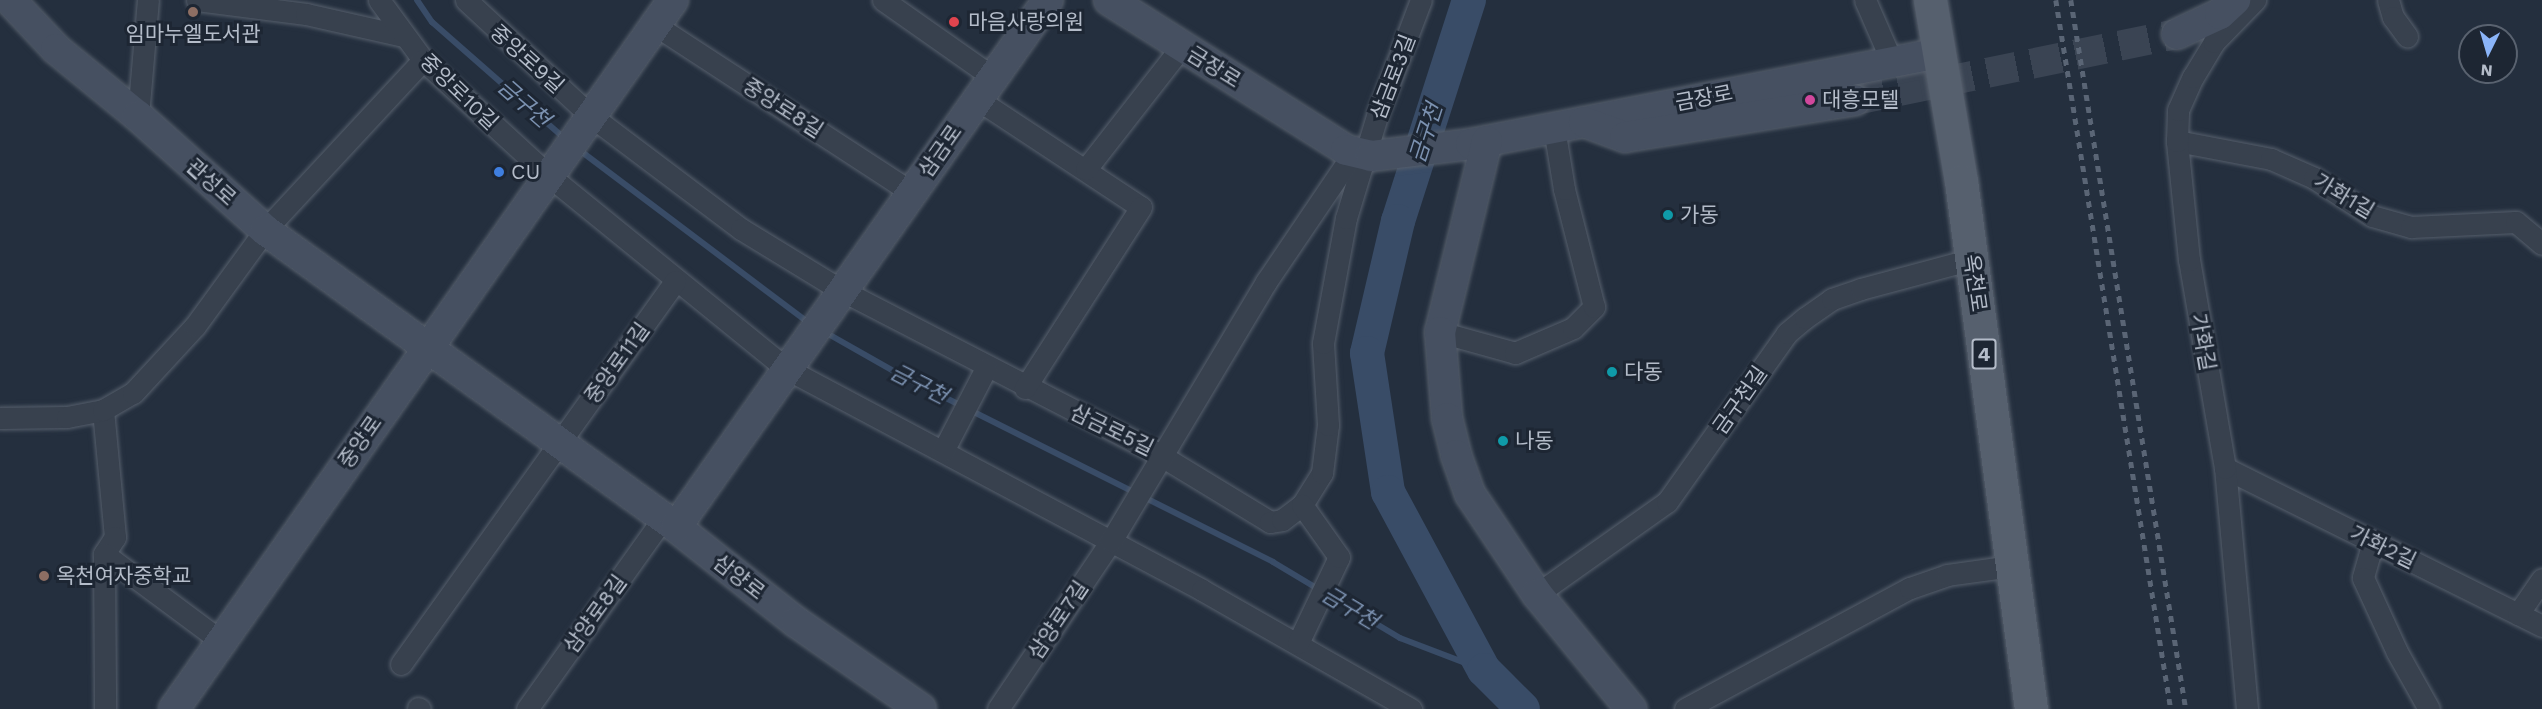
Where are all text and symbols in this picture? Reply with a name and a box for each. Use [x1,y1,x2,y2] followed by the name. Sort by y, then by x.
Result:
[186,5,200,19] marker: 임마누엘도서관
[968,9,1084,35] place label: 마음사랑의원
[945,13,963,31] marker: 마음사랑의원
[485,19,569,99] street label: 중앙로9길
[125,21,261,47] place label: 임마누엘도서관
[2458,24,2518,84] north arrow
[1365,31,1421,123] street label: 삼금로3길
[1183,41,1245,93] street label: 금장로
[415,49,503,135] street label: 중앙로10길
[2480,60,2493,80] text: N
[492,73,556,133] water label: 금구천
[738,73,828,143] street label: 중앙로8길
[1673,80,1735,116] street label: 금장로
[1822,87,1899,113] place label: 대흥모텔
[1803,93,1817,107] marker: 대흥모텔
[1404,100,1448,166] water label: 금구천
[913,120,967,182] street label: 삼금로
[181,153,241,211] street label: 관성로
[511,159,540,185] place label: CU
[492,165,506,179] marker: CU
[2309,168,2379,224] street label: 가화1길
[1680,202,1719,228] place label: 가동
[1661,208,1675,222] marker: 가동
[1958,253,1992,313] street label: 옥천로
[2186,311,2220,373] street label: 가화길
[579,318,655,408] street label: 중앙로11길
[1970,337,1998,371] road number: 4
[886,358,952,410] water label: 금구천
[1624,359,1663,385] place label: 다동
[1708,361,1772,439] street label: 금구천길
[1605,365,1619,379] marker: 다동
[1066,399,1158,461] street label: 삼금로5길
[333,411,387,473] street label: 중앙로
[1515,428,1554,454] place label: 나동
[1496,434,1510,448] marker: 나동
[2346,520,2420,574] street label: 가화2길
[708,549,770,605] street label: 삼양로
[56,563,191,589] place label: 옥천여자중학교
[37,569,51,583] marker: 옥천여자중학교
[558,570,632,658] street label: 삼양로8길
[1023,576,1093,664] street label: 삼양로7길
[1317,581,1383,635] water label: 금구천

